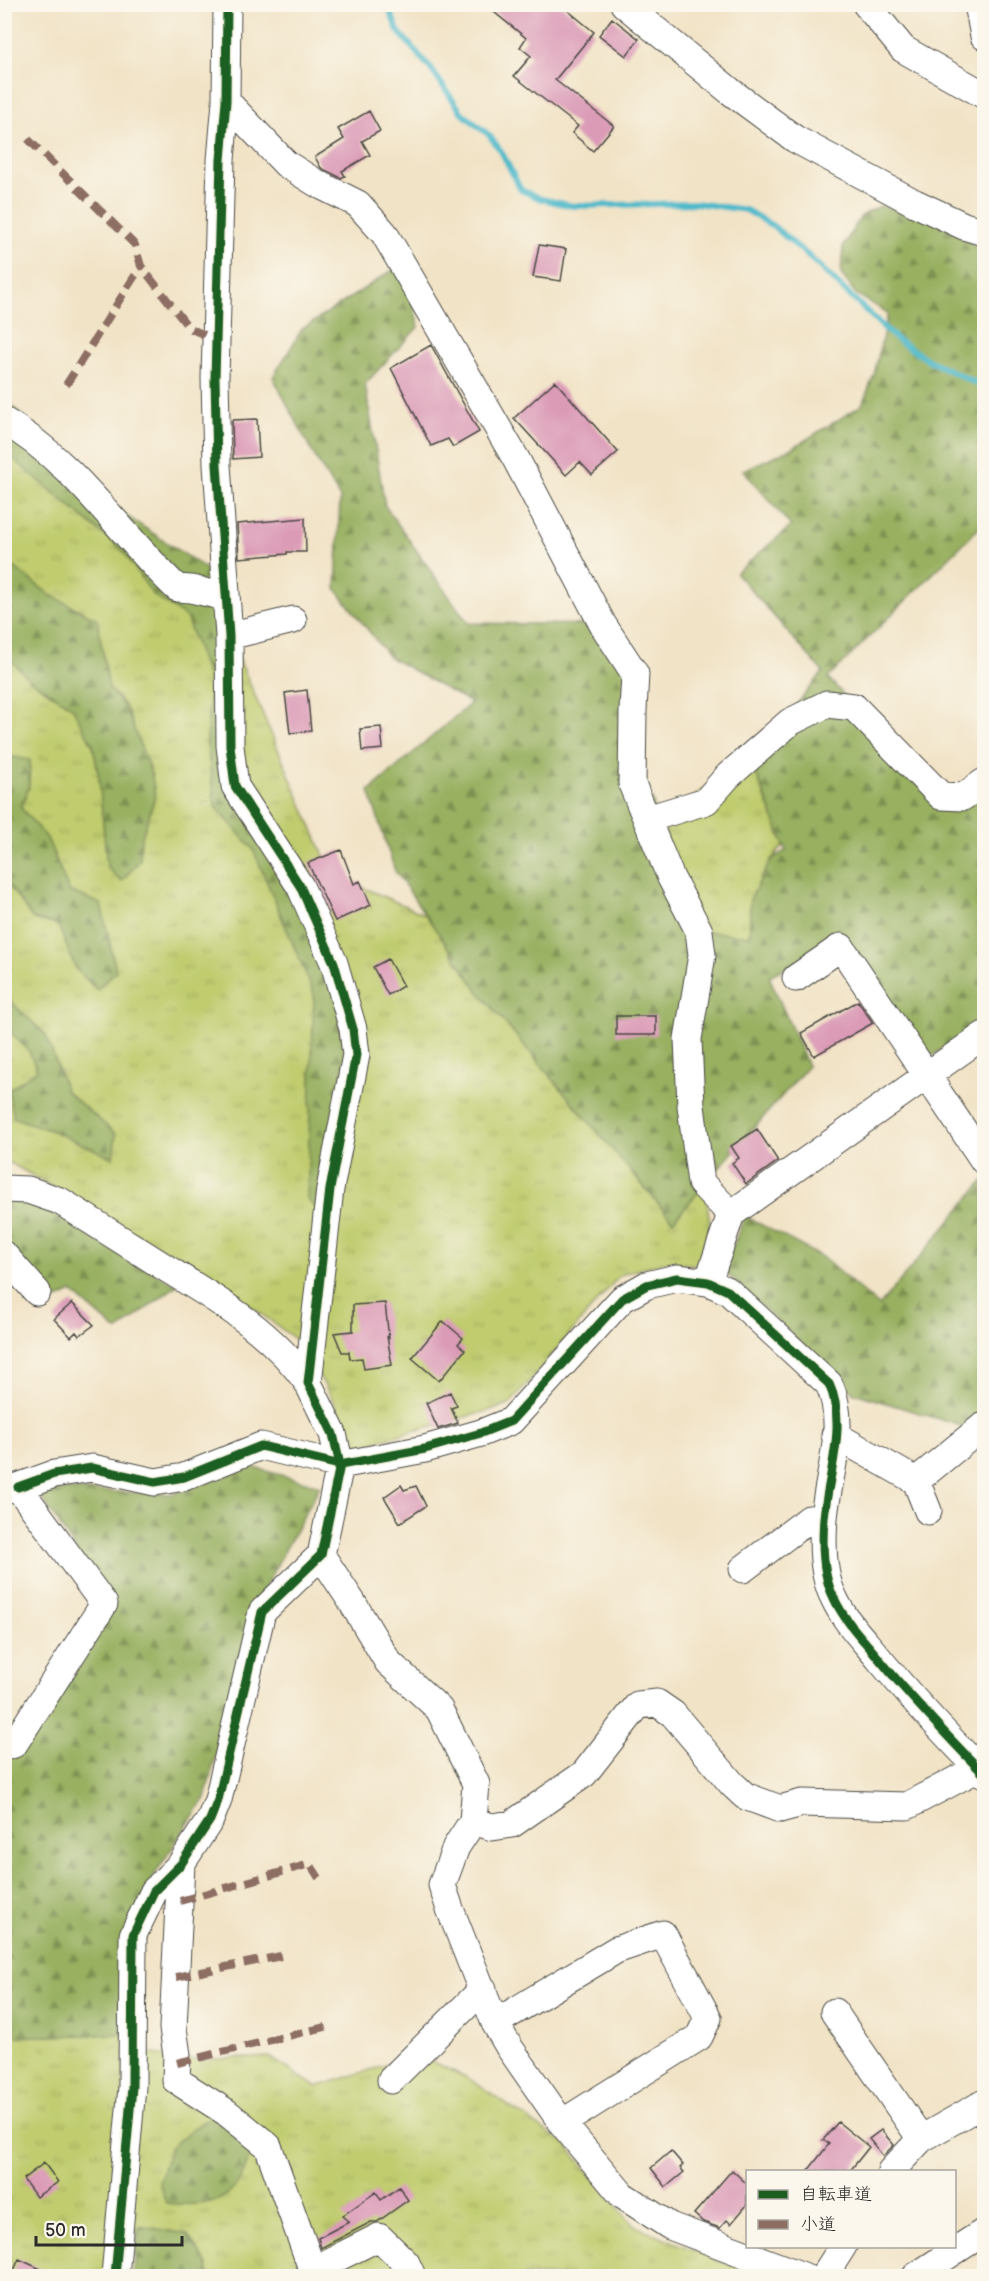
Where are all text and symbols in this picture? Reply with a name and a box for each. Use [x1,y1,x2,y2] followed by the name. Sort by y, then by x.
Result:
[746,2170,956,2248] legend
[800,2184,872,2205] text: 自転車道
[36,2209,182,2247] scale bar
[800,2214,836,2235] text: 小道
[45,2220,86,2241] text: 50 m

